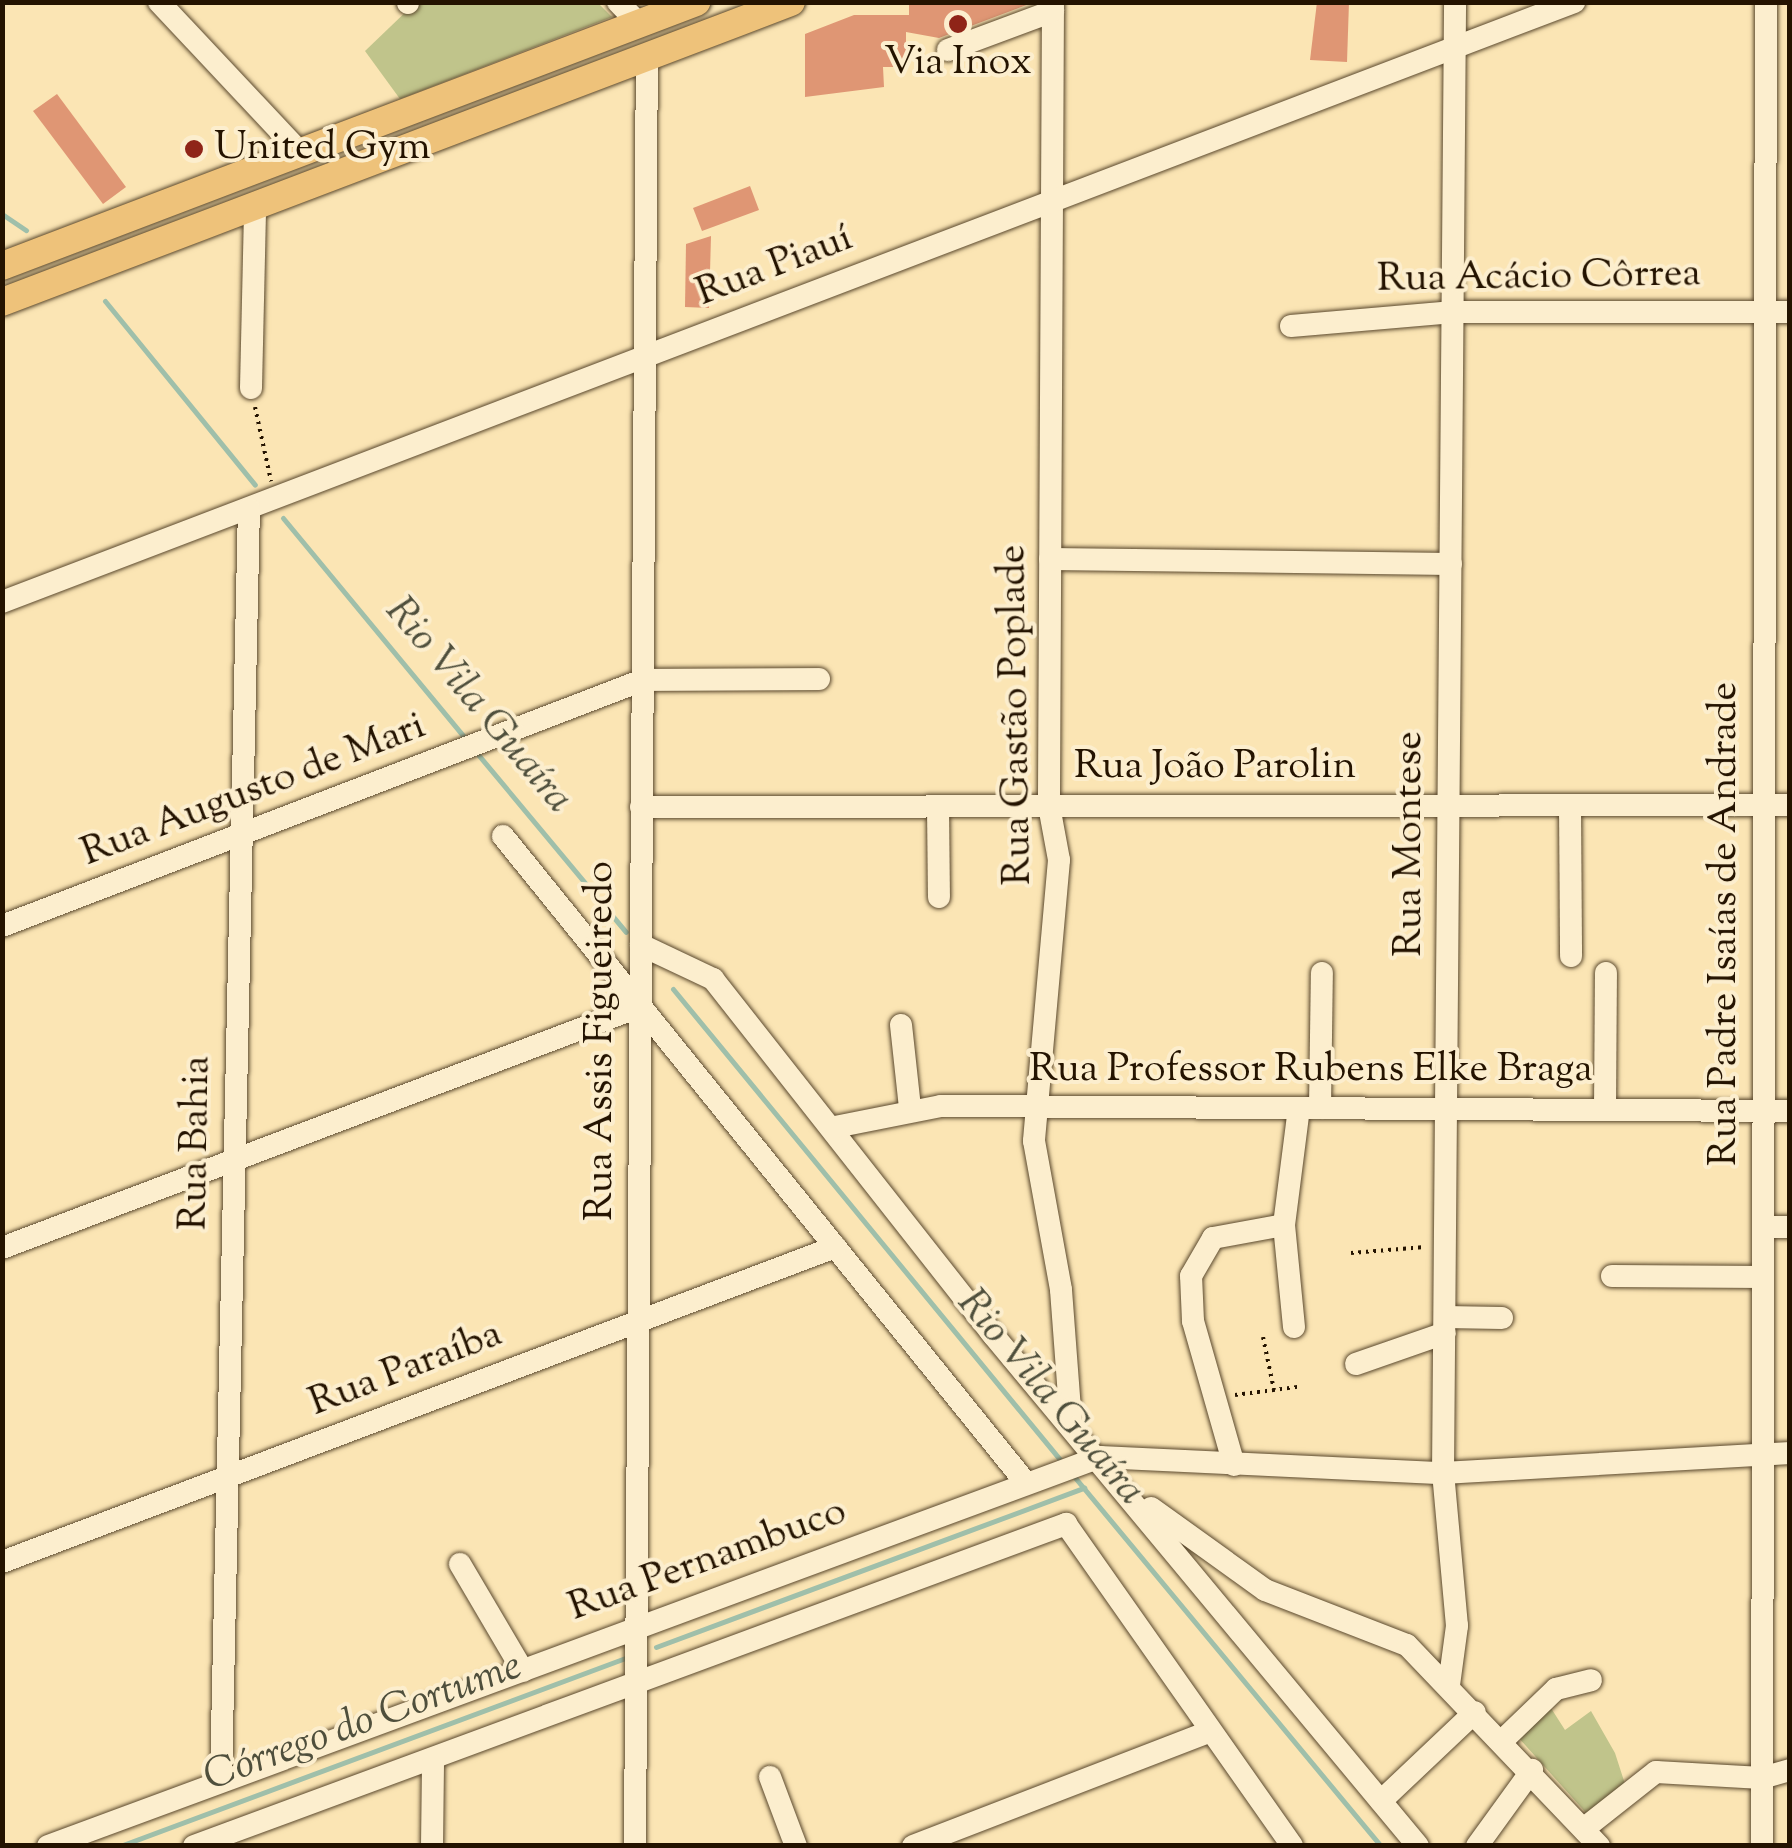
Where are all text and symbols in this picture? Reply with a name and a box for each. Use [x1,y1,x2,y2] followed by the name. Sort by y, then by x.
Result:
[947,13,969,35] marker: Via Inox
[884,40,1032,88] place label: Via Inox
[214,125,431,173] place label: United Gym
[183,138,205,160] marker: United Gym
[690,215,860,319] street label: Rua Piauí
[1377,251,1701,305] street label: Rua Acácio Côrrea
[990,544,1044,886] street label: Rua Gastão Poplade
[373,588,583,824] water label: Rio Vila Guaíra
[1702,682,1750,1166] street label: Rua Padre Isaías de Andrade
[75,703,433,879] street label: Rua Augusto de Mari
[1387,731,1435,957] street label: Rua Montese
[1074,744,1356,792] street label: Rua João Parolin
[578,861,626,1221] street label: Rua Assis Figueiredo
[1029,1047,1593,1095] street label: Rua Professor Rubens Elke Braga
[171,1055,223,1231] street label: Rua Bahia
[945,1280,1155,1516] water label: Rio Vila Guaíra
[303,1311,509,1429] street label: Rua Paraíba
[563,1489,853,1633] street label: Rua Pernambuco
[197,1642,529,1804] water label: Córrego do Cortume

